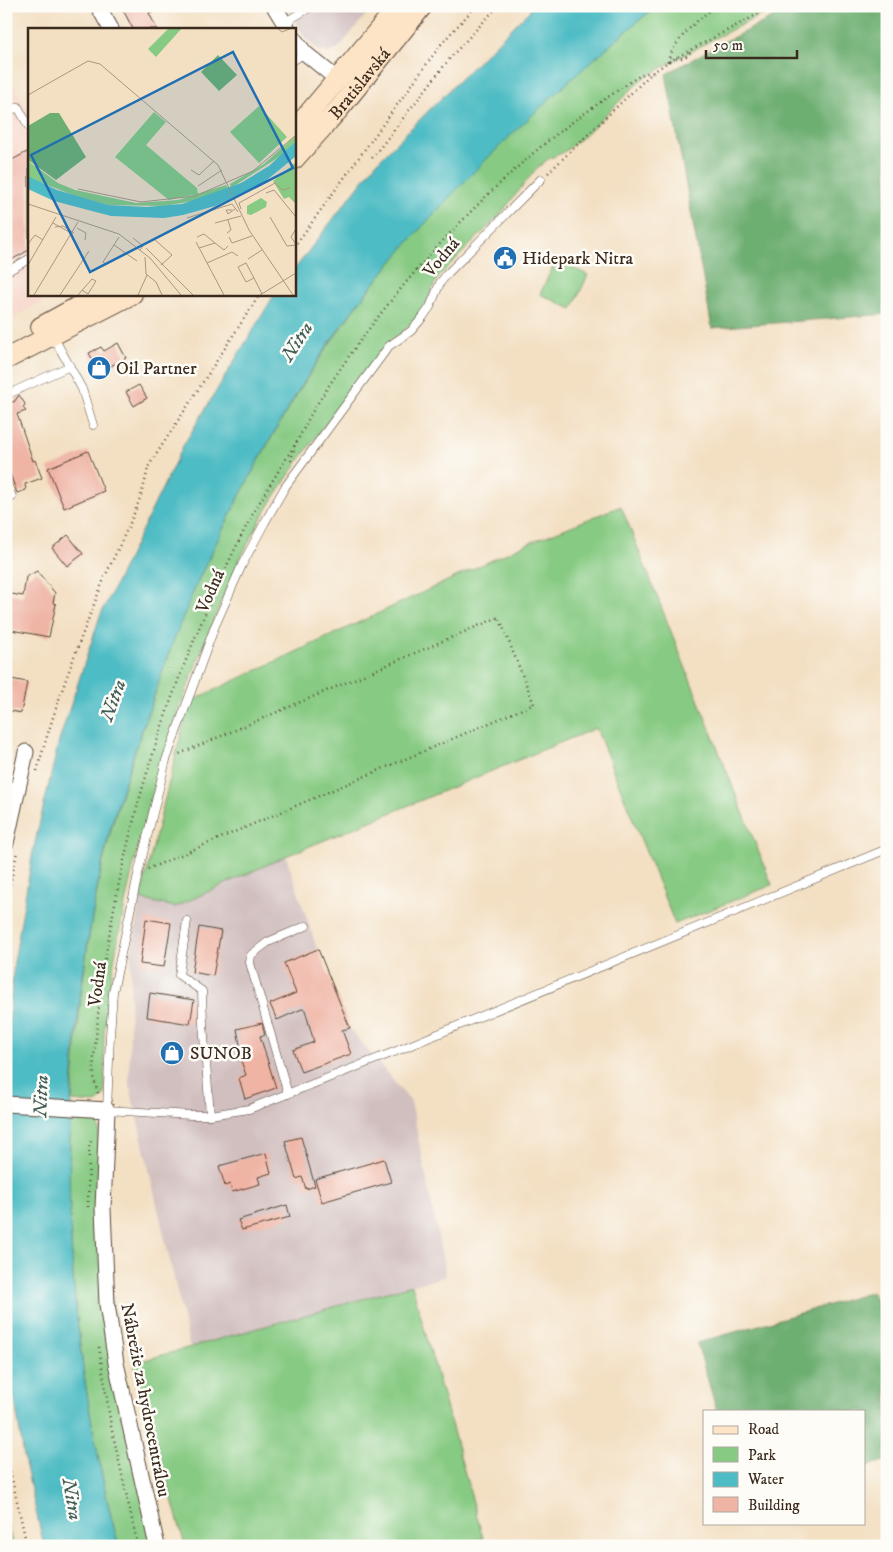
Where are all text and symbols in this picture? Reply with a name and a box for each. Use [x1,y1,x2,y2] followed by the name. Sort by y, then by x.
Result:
[28,28,295,295] inset map
[706,28,797,60] scale bar
[713,36,743,55] text: 50 m
[325,44,396,124] street label: Bratislavská
[418,233,465,283] street label: Vodná
[492,245,518,271] public building icon: Hidepark Nitra
[522,248,634,270] place label: Hidepark Nitra
[276,318,318,367] water label: Nitra
[86,355,112,381] shop icon: Oil Partner
[116,358,197,380] place label: Oil Partner
[191,566,230,617] street label: Vodná
[95,677,131,725] water label: Nitra
[84,960,112,1009] street label: Vodná
[159,1040,185,1066] shop icon: SUNOB
[190,1043,252,1065] place label: SUNOB
[29,1075,54,1118] water label: Nitra
[115,1301,175,1499] street label: Nábrežie za hydrocentrálou
[703,1410,866,1524] legend
[748,1420,780,1439] text: Road
[748,1446,777,1465] text: Park
[747,1470,784,1489] text: Water
[56,1476,87,1522] water label: Nitra
[748,1496,800,1515] text: Building

